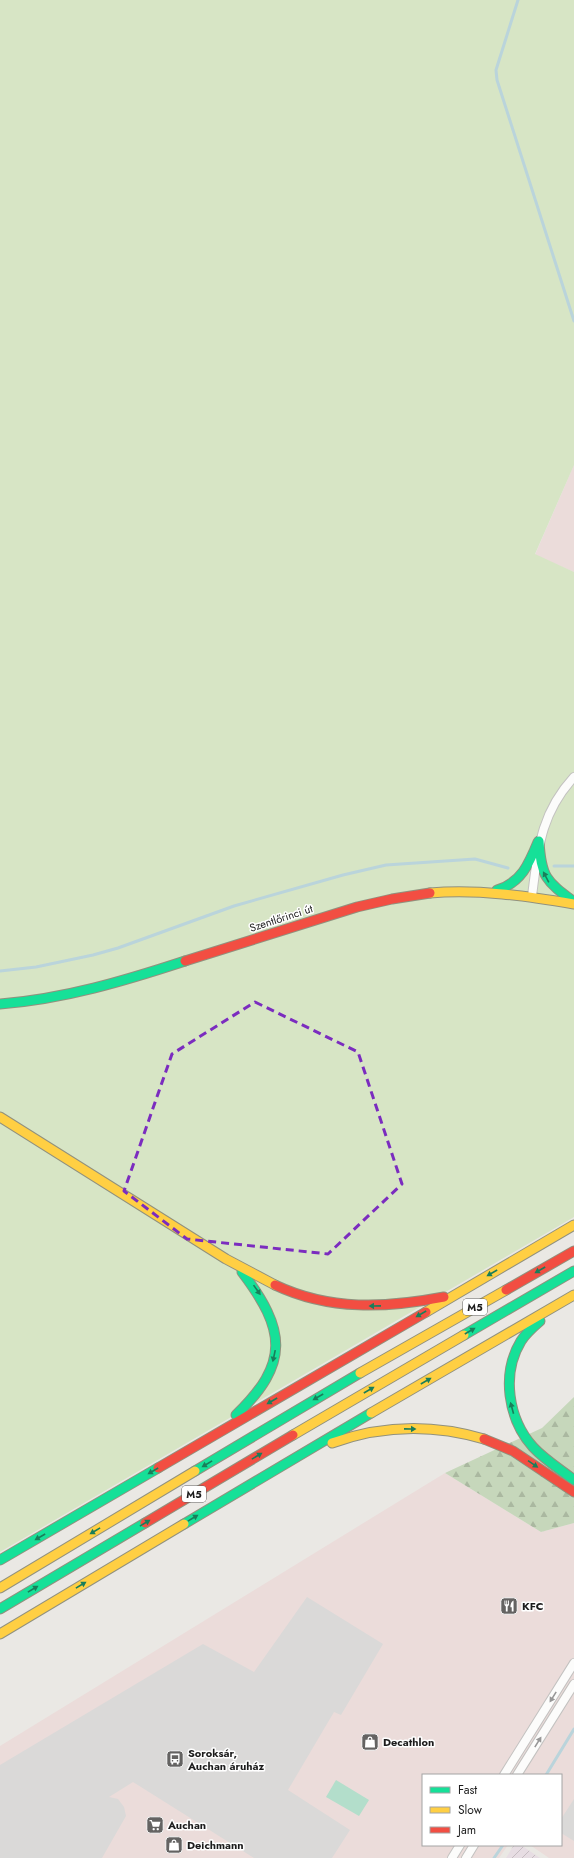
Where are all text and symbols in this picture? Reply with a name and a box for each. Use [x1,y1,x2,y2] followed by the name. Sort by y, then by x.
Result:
[543,872,549,883] one-way arrow
[247,900,315,936] street label: Szentlőrinci út
[534,1267,546,1274] one-way arrow
[486,1270,498,1277] one-way arrow
[253,1284,261,1295] one-way arrow
[463,1299,487,1315] road number: M5
[368,1303,381,1309] one-way arrow
[415,1311,427,1318] one-way arrow
[464,1327,476,1334] one-way arrow
[271,1349,277,1362] one-way arrow
[420,1377,432,1384] one-way arrow
[363,1386,375,1393] one-way arrow
[312,1394,324,1401] one-way arrow
[266,1397,278,1404] one-way arrow
[509,1402,515,1414] one-way arrow
[404,1425,416,1432] one-way arrow
[252,1452,262,1460] one-way arrow
[528,1460,538,1468] one-way arrow
[201,1461,213,1468] one-way arrow
[147,1467,158,1474] one-way arrow
[182,1486,206,1502] road number: M5
[187,1515,199,1522] one-way arrow
[139,1519,151,1526] one-way arrow
[90,1527,100,1535] one-way arrow
[34,1533,46,1540] one-way arrow
[76,1581,86,1589] one-way arrow
[28,1586,39,1593] one-way arrow
[499,1596,519,1616] restaurant icon: KFC
[522,1598,543,1614] place label: KFC
[550,1691,557,1702] one-way arrow
[360,1732,380,1752] shop icon: Decathlon
[383,1734,434,1750] place label: Decathlon
[534,1737,542,1747] one-way arrow
[187,1745,265,1774] place label: Soroksár, Auchan áruház
[165,1749,185,1769] bus stop icon: Soroksár, Auchan áruház
[422,1774,562,1846] legend
[458,1781,477,1799] text: Fast
[458,1801,483,1819] text: Slow
[145,1815,165,1835] supermarket icon: Auchan
[167,1817,206,1833] place label: Auchan
[456,1821,476,1839] text: Jam
[164,1835,184,1855] shop icon: Deichmann
[187,1837,244,1853] place label: Deichmann

